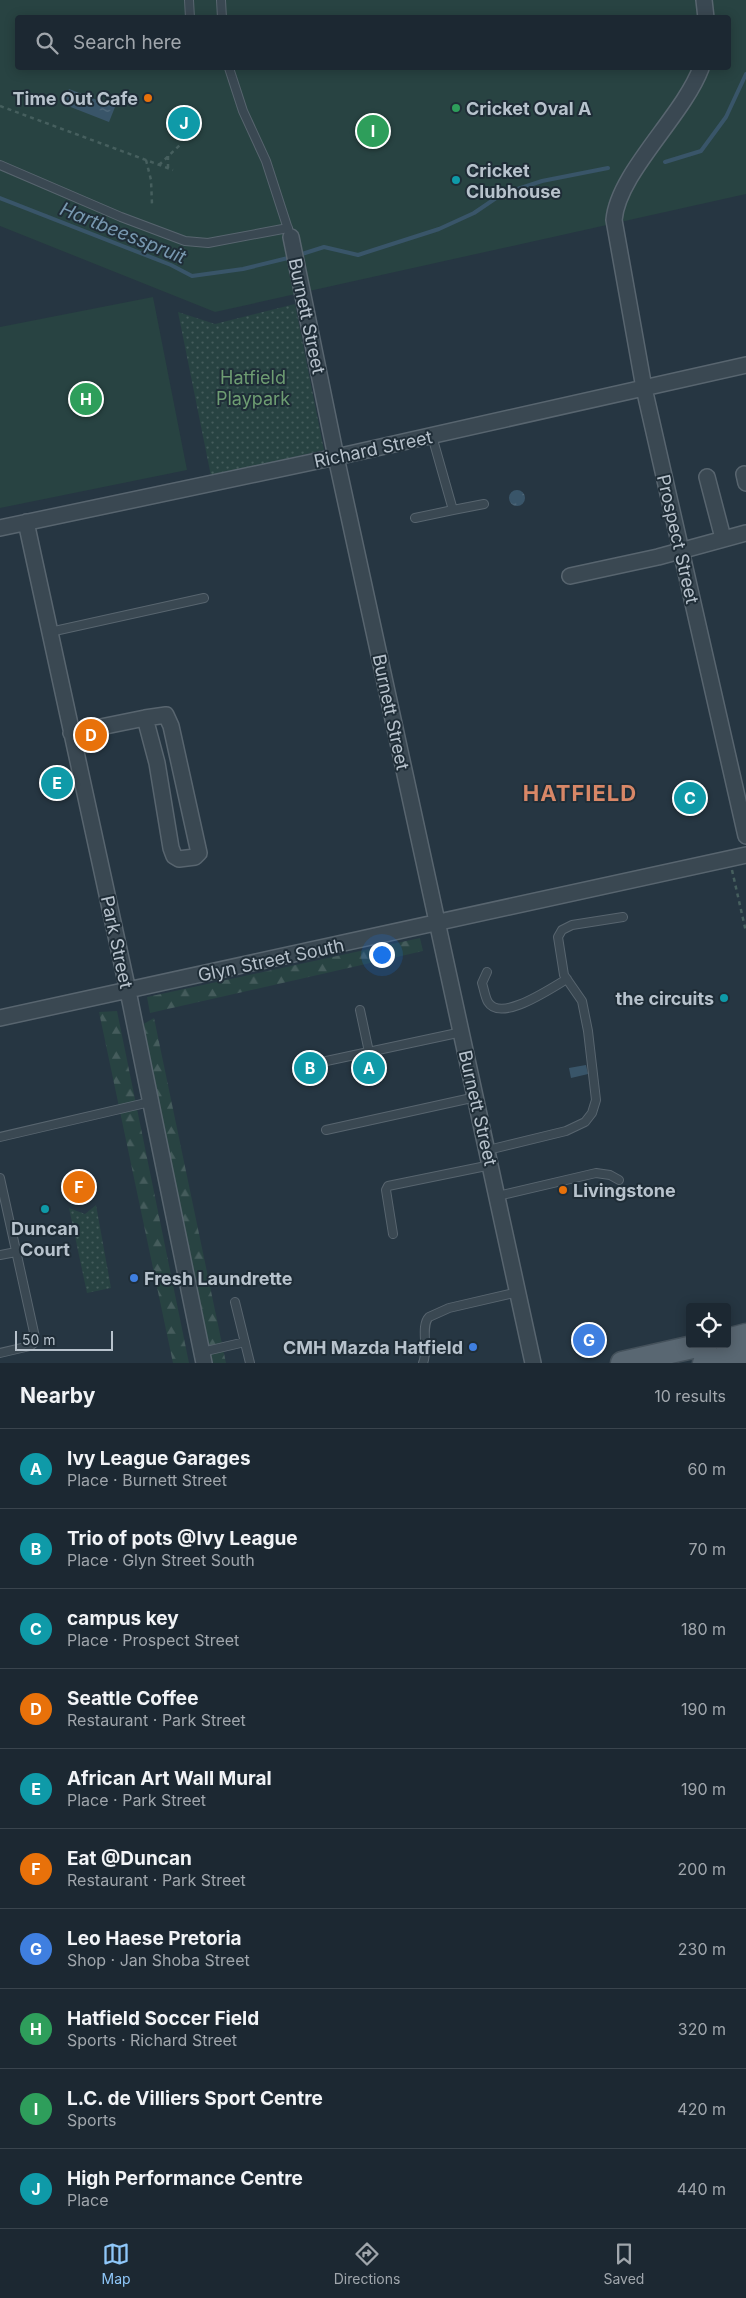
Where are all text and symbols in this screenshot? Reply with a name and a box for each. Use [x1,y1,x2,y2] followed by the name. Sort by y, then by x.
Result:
[15,15,731,70] search box
[33,29,61,57] icon: search
[73,31,182,54] text: Search here
[13,88,138,109] place label: Time Out Cafe
[142,92,154,104] marker: Time Out Cafe
[466,98,591,119] place label: Cricket Oval A
[450,102,462,114] marker: Cricket Oval A
[168,104,200,142] pin: J
[357,112,389,150] pin: I
[466,160,561,202] place label: Cricket Clubhouse
[450,174,462,186] marker: Cricket Clubhouse
[57,197,190,269] water label: Hartbeesspruit
[284,256,330,376] street label: Burnett Street
[216,367,290,409] park label: Hatfield Playpark
[70,380,102,418] pin: H
[312,426,434,472] street label: Richard Street
[653,472,703,606] street label: Prospect Street
[368,652,414,772] street label: Burnett Street
[75,716,107,754] pin: D
[41,764,73,802] pin: E
[674,779,706,817] pin: C
[523,780,637,806] district label: HATFIELD
[97,894,137,990] street label: Park Street
[196,934,346,986] street label: Glyn Street South
[369,942,395,968] your location
[616,988,714,1009] place label: the circuits
[718,992,730,1004] marker: the circuits
[455,1048,502,1168] street label: Burnett Street
[294,1049,326,1087] pin: B
[353,1049,385,1087] pin: A
[63,1168,95,1206] pin: F
[573,1180,676,1201] place label: Livingstone
[557,1184,569,1196] marker: Livingstone
[39,1203,51,1215] marker: Duncan Court
[11,1218,79,1260] place label: Duncan Court
[144,1268,293,1289] place label: Fresh Laundrette
[128,1272,140,1284] marker: Fresh Laundrette
[686,1303,731,1348] map controls
[686,1303,731,1348] button: locate
[573,1321,605,1359] pin: G
[15,1328,112,1351] scale bar
[22,1331,56,1348] text: 50 m
[283,1337,463,1358] place label: CMH Mazda Hatfield
[467,1341,479,1353] marker: CMH Mazda Hatfield
[20,1383,95,1408] text: Nearby
[654,1386,726,1406] text: 10 results
[67,1447,251,1470] text: Ivy League Garages
[30,1459,42,1479] text: A
[687,1459,726,1479] text: 60 m
[67,1470,227,1490] text: Place · Burnett Street
[67,1527,298,1550] text: Trio of pots @Ivy League
[31,1539,41,1559] text: B
[689,1539,726,1559] text: 70 m
[67,1550,255,1570] text: Place · Glyn Street South
[67,1607,179,1630] text: campus key
[30,1619,42,1639] text: C
[681,1619,726,1639] text: 180 m
[67,1630,239,1650] text: Place · Prospect Street
[67,1687,199,1710] text: Seattle Coffee
[30,1699,42,1719] text: D
[681,1699,726,1719] text: 190 m
[67,1710,246,1730] text: Restaurant · Park Street
[67,1767,272,1790] text: African Art Wall Mural
[31,1779,41,1799] text: E
[681,1779,726,1799] text: 190 m
[67,1790,206,1810] text: Place · Park Street
[67,1847,192,1870] text: Eat @Duncan
[31,1859,41,1879] text: F
[678,1859,726,1879] text: 200 m
[67,1870,246,1890] text: Restaurant · Park Street
[67,1927,242,1950] text: Leo Haese Pretoria
[30,1939,42,1959] text: G
[678,1939,726,1959] text: 230 m
[67,1950,250,1970] text: Shop · Jan Shoba Street
[67,2007,259,2030] text: Hatfield Soccer Field
[30,2019,42,2039] text: H
[678,2019,726,2039] text: 320 m
[67,2030,237,2050] text: Sports · Richard Street
[67,2087,323,2110] text: L.C. de Villiers Sport Centre
[34,2099,38,2119] text: I
[677,2099,726,2119] text: 420 m
[67,2110,116,2130] text: Sports
[67,2167,303,2190] text: High Performance Centre
[31,2179,41,2199] text: J
[677,2179,726,2199] text: 440 m
[67,2190,109,2210] text: Place
[102,2240,131,2287] tab: Map
[334,2240,400,2287] tab: Directions
[603,2240,644,2287] tab: Saved

